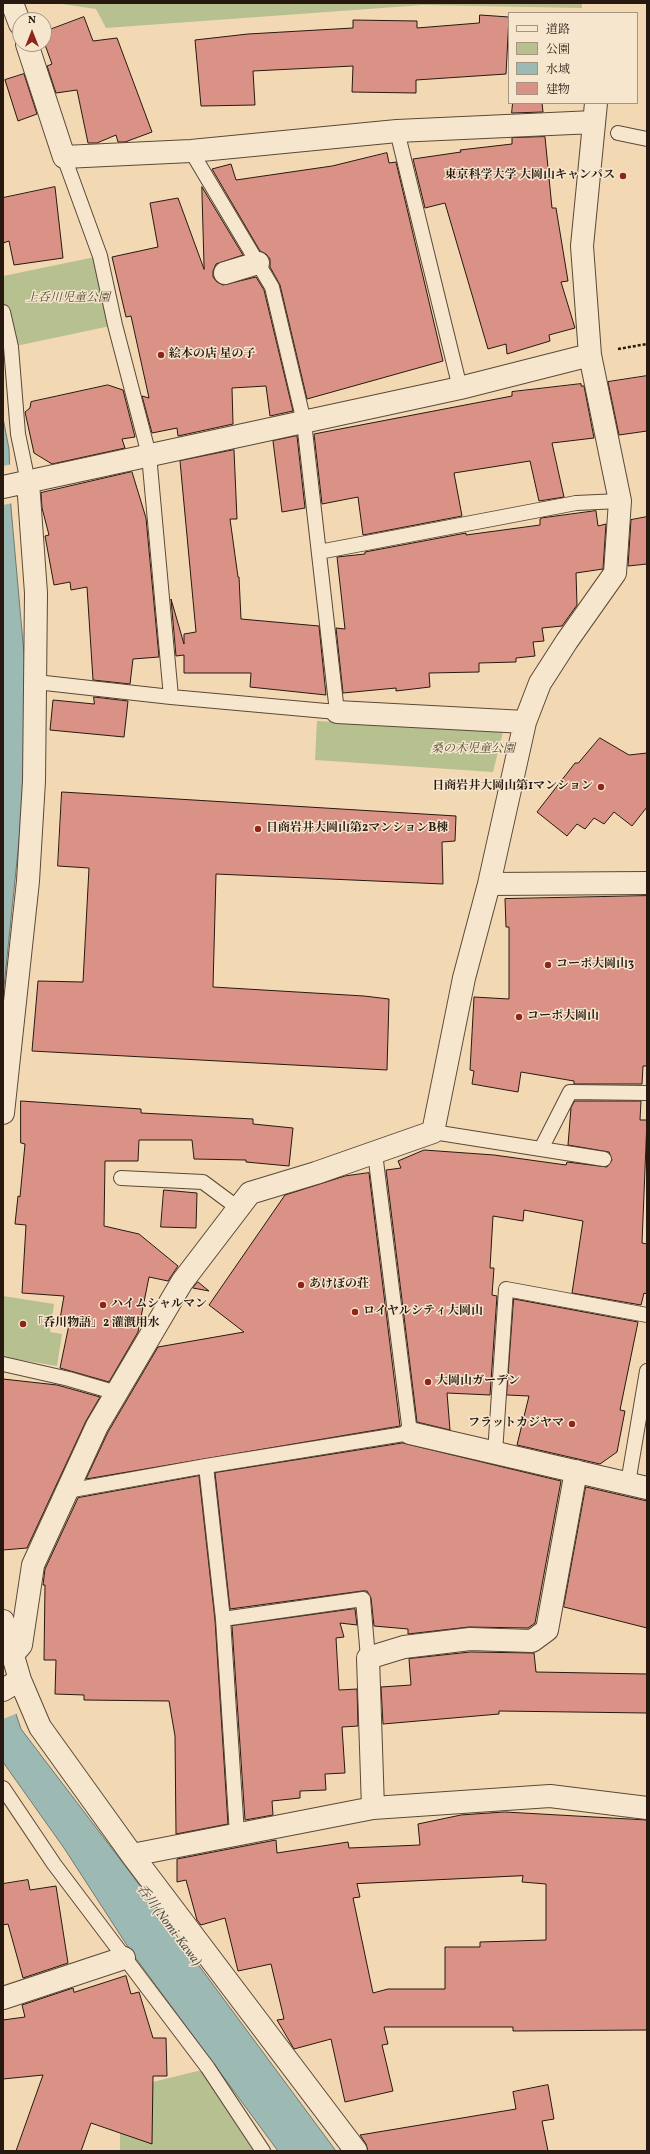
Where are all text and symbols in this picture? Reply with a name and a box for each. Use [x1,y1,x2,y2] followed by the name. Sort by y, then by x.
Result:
[12,12,52,52] north arrow
[508,12,638,104] legend
[28,13,36,28] text: N
[546,22,570,38] text: 道路
[546,42,570,58] text: 公園
[546,62,570,78] text: 水域
[546,82,570,98] text: 建物
[445,169,615,183] place label: 東京科学大学 大岡山キャンパス
[618,171,628,181] marker: 東京科学大学 大岡山キャンパス
[26,292,110,306] park label: 上呑川児童公園
[169,348,255,362] place label: 絵本の店 星の子
[156,350,166,360] marker: 絵本の店 星の子
[431,743,515,757] park label: 桑の木児童公園
[432,780,593,794] place label: 日商岩井大岡山第1マンション
[596,782,606,792] marker: 日商岩井大岡山第1マンション
[266,822,448,836] place label: 日商岩井大岡山第2マンションB棟
[253,824,263,834] marker: 日商岩井大岡山第2マンションB棟
[556,958,634,972] place label: コーポ大岡山3
[543,960,553,970] marker: コーポ大岡山3
[527,1010,599,1024] place label: コーポ大岡山
[514,1012,524,1022] marker: コーポ大岡山
[309,1278,369,1292] place label: あけぼの荘
[296,1280,306,1290] marker: あけぼの荘
[111,1298,207,1312] place label: ハイムシャルマン
[98,1300,108,1310] marker: ハイムシャルマン
[363,1305,483,1319] place label: ロイヤルシティ大岡山
[350,1307,360,1317] marker: ロイヤルシティ大岡山
[31,1317,160,1331] place label: 「呑川物語」2 灌漑用水
[18,1319,28,1329] marker: 「呑川物語」2 灌漑用水
[436,1375,520,1389] place label: 大岡山ガーデン
[423,1377,433,1387] marker: 大岡山ガーデン
[468,1417,564,1431] place label: フラットカジヤマ
[567,1419,577,1429] marker: フラットカジヤマ
[132,1882,204,1970] water label: 呑川 (Nomi-Kawa)

